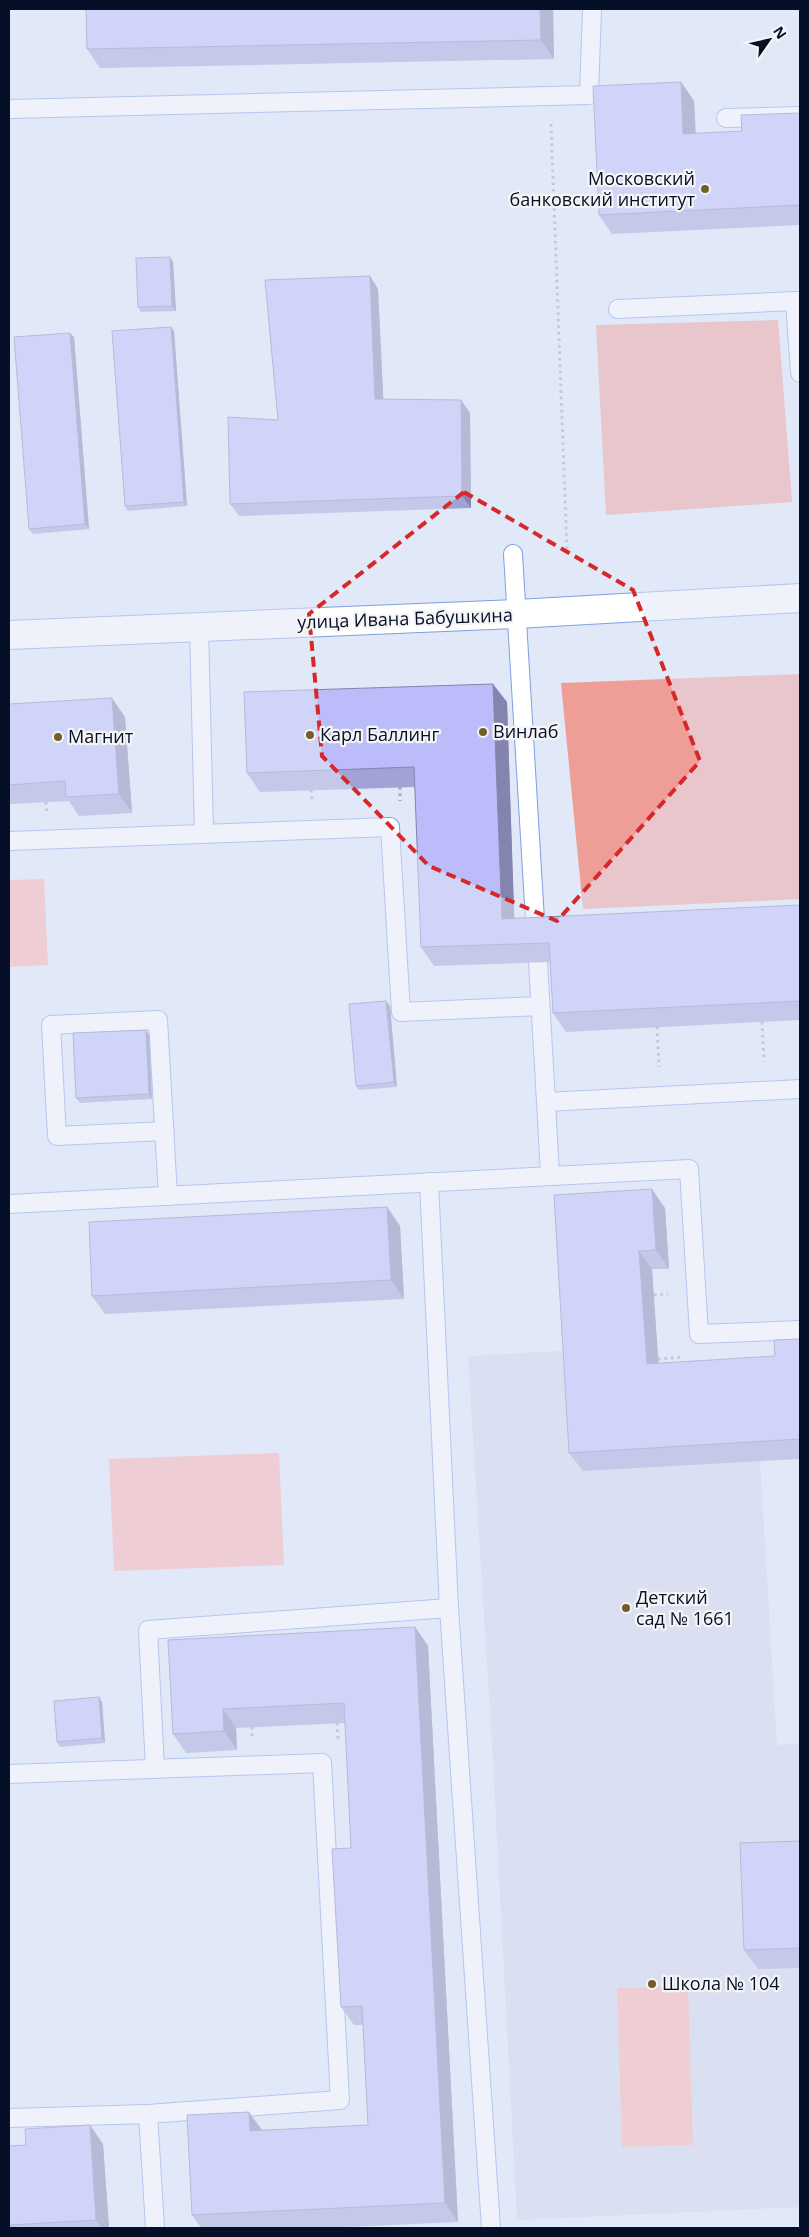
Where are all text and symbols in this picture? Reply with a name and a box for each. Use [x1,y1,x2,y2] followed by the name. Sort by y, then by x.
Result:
[744,15,794,65] north arrow
[769,22,791,42] text: N
[510,166,696,211] place label: Московский банковский институт
[699,183,711,195] marker: Московский банковский институт
[297,602,513,634] street label: улица Ивана Бабушкина
[493,719,558,743] place label: Винлаб
[320,722,439,746] place label: Карл Баллинг
[68,724,134,748] place label: Магнит
[477,726,489,738] marker: Винлаб
[304,729,316,741] marker: Карл Баллинг
[52,731,64,743] marker: Магнит
[636,1585,734,1630] place label: Детский сад № 1661
[620,1602,632,1614] marker: Детский сад № 1661
[662,1971,780,1995] place label: Школа № 104
[646,1978,658,1990] marker: Школа № 104

